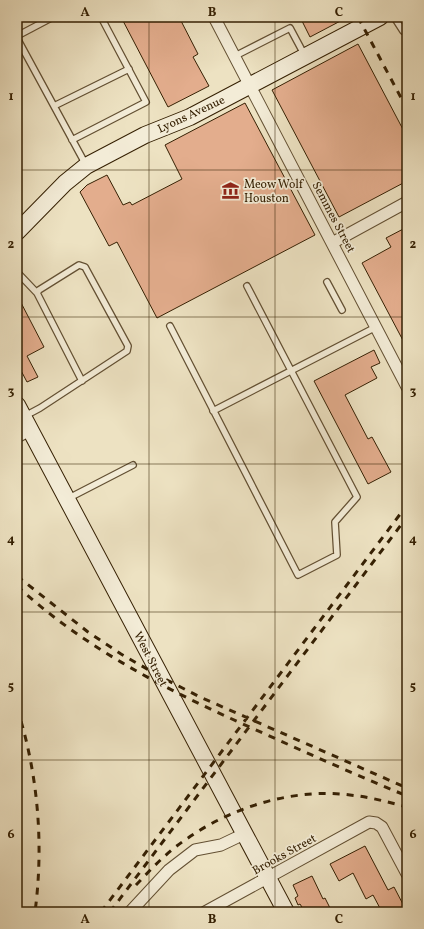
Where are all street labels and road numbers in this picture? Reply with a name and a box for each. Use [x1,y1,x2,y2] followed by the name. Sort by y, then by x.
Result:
[155,92,228,137] street label: Lyons Avenue
[308,179,359,256] street label: Semmes Street
[129,629,171,690] street label: West Street
[250,831,319,879] street label: Brooks Street

